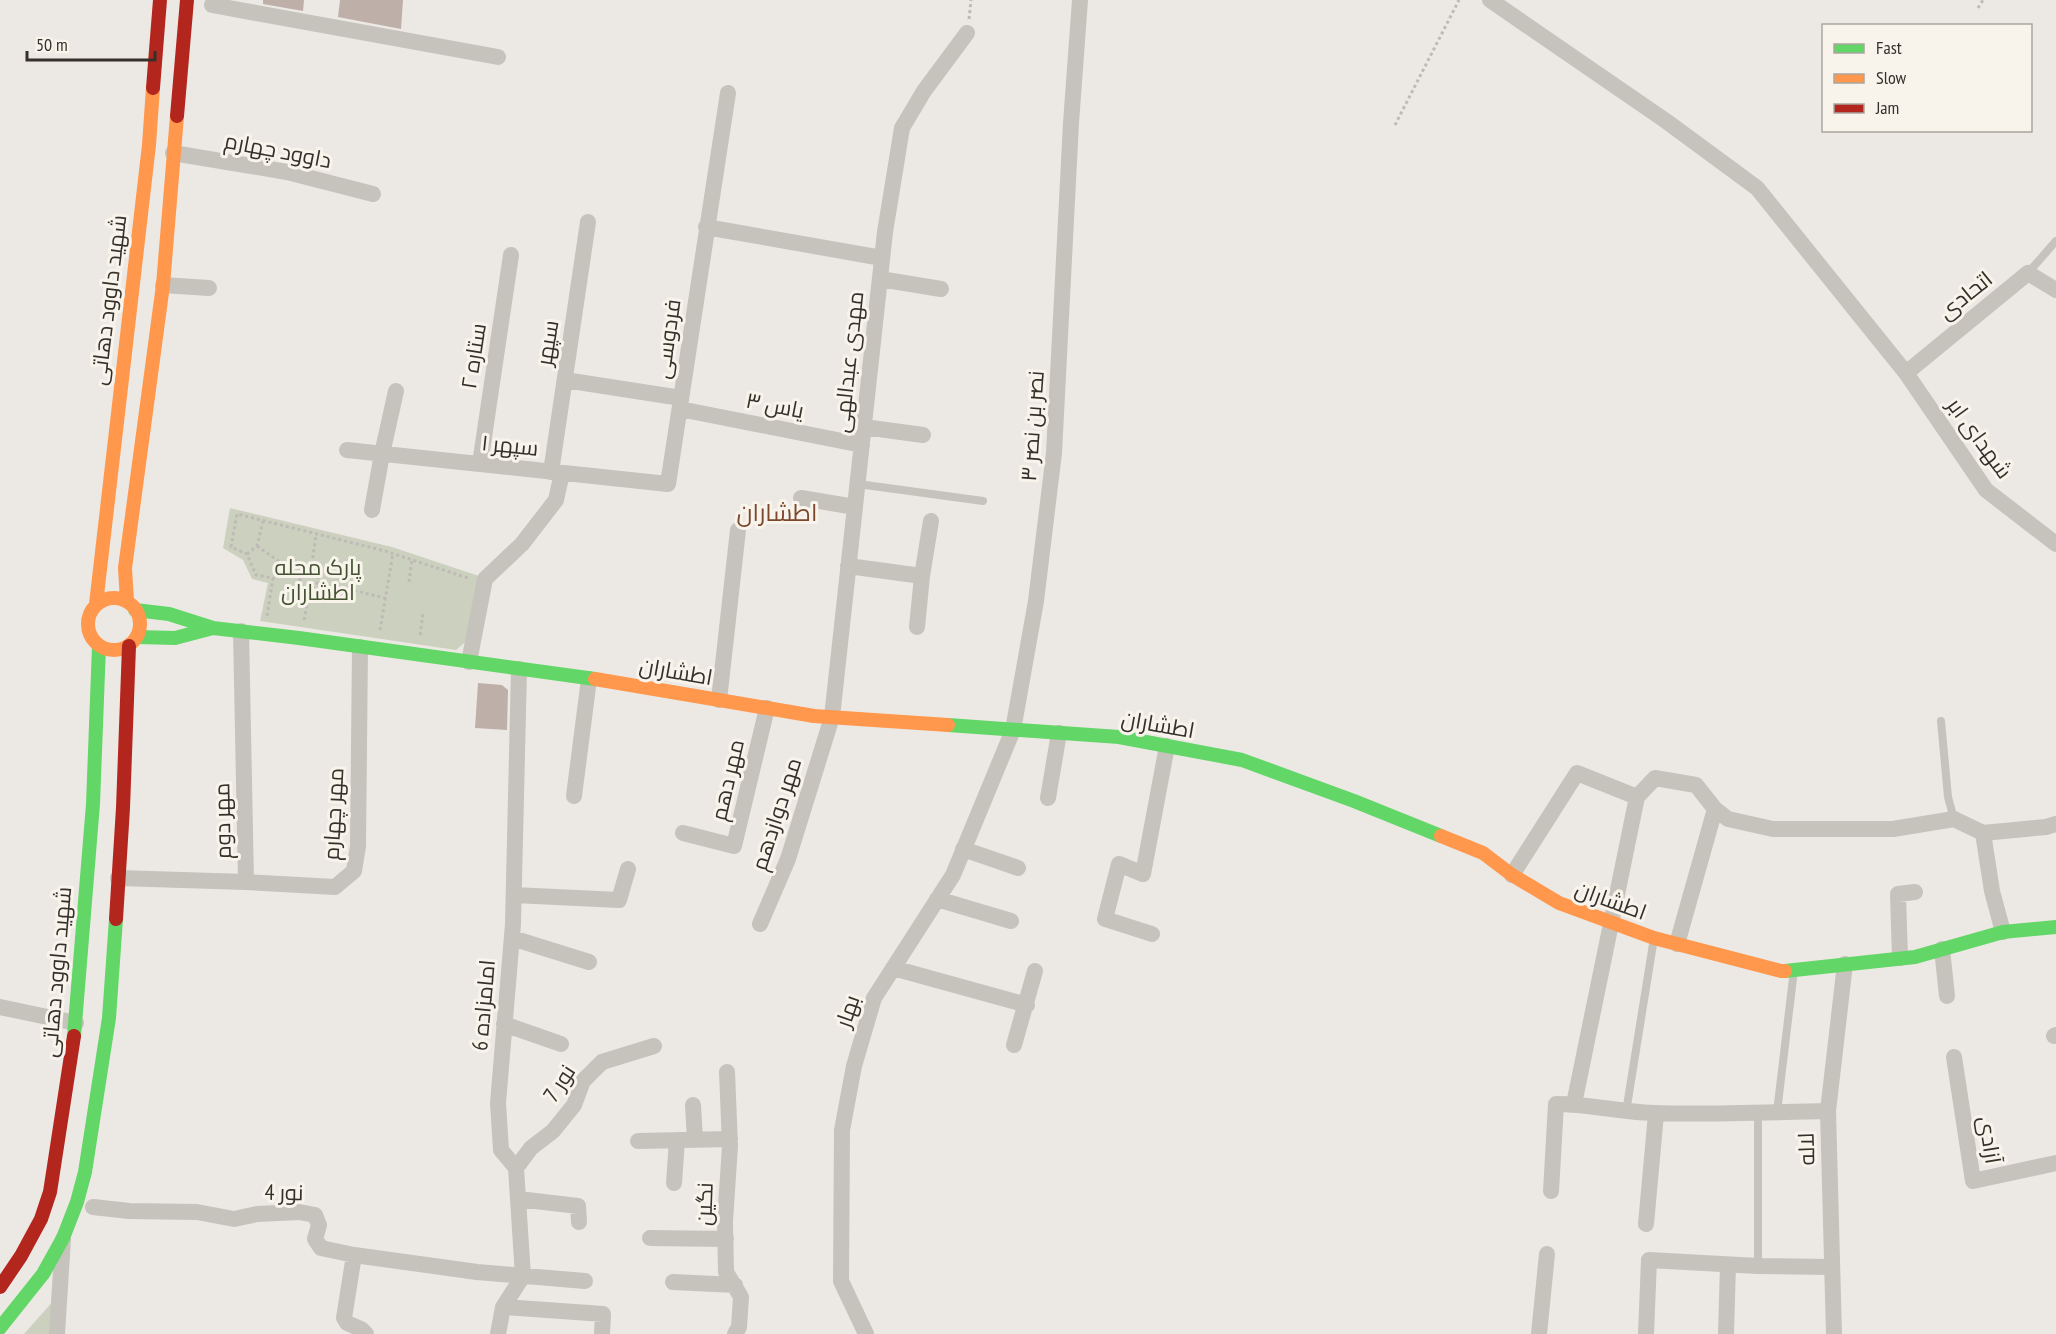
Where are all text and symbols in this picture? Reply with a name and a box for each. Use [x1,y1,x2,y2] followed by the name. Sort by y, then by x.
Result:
[27,24,154,62] scale bar
[1822,24,2032,132] legend
[36,33,68,56] text: 50 m
[1876,36,1902,59] text: Fast
[1876,66,1907,89] text: Slow
[1875,96,1899,119] text: Jam
[222,126,334,176] street label: داوود چهارم
[84,213,132,387] street label: شهید داوود دهاتی
[1932,265,1998,325] street label: اتحادی
[827,290,869,434] street label: مهدی عبدالهی
[648,297,686,381] street label: فردوسی
[529,318,564,370] street label: سپهر
[454,321,492,391] street label: ستاره ۲
[1014,370,1050,482] street label: نصر بن نصر ۳
[744,386,807,424] street label: یاس ۳
[1940,390,2019,484] street label: شهدای ابر
[480,428,540,462] street label: سپهر ۱
[737,497,817,528] district label: اطشاران
[275,553,362,606] park label: پارک محله اطشاران
[637,651,715,691] street label: اطشاران
[1119,704,1197,744] street label: اطشاران
[704,737,752,824] street label: مهر دهم
[745,754,809,875] street label: مهر دوازدهم
[317,767,351,861] street label: مهر چهارم
[207,783,239,859] street label: مهر دوم
[1571,874,1651,926] street label: اطشاران
[35,885,77,1059] street label: شهید داوود دهاتی
[465,958,501,1052] street label: امامزاده 6
[828,991,866,1033] street label: بهار
[537,1059,581,1107] street label: نور 7
[1972,1114,2008,1166] street label: آزادی
[1791,1132,1821,1166] street label: لاله
[264,1178,304,1206] street label: نور 4
[689,1182,719,1226] street label: نگین

